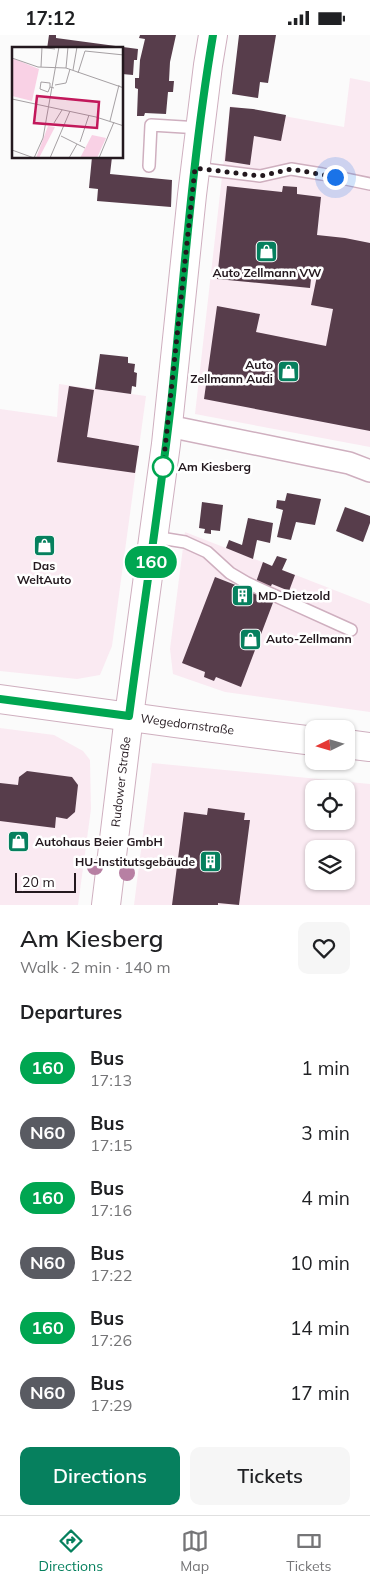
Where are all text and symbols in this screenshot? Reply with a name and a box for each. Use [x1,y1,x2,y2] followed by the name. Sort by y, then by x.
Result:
[25,6,75,30] text: 17:12
[12,47,124,159] inset map
[323,165,348,190] your location
[255,240,279,264] shop icon: Auto Zellmann VW
[212,265,322,280] place label: Auto Zellmann VW
[190,357,273,386] place label: Auto Zellmann Audi
[277,360,301,384] shop icon: Auto Zellmann Audi
[152,456,174,478] marker: Am Kiesberg
[178,459,251,474] place label: Am Kiesberg
[32,533,56,557] shop icon: Das WeltAuto
[122,546,180,578] line badge: 160
[135,550,167,573] text: 160
[17,558,71,587] place label: Das WeltAuto
[230,584,254,608] building icon: MD-Dietzold
[258,588,330,603] place label: MD-Dietzold
[238,627,262,651] shop icon: Auto-Zellmann
[266,631,352,646] place label: Auto-Zellmann
[140,710,235,738] street label: Wegedornstraße
[305,720,355,770] north arrow
[305,720,355,890] map controls
[108,736,133,828] street label: Rudower Straße
[305,780,355,830] button: locate
[7,830,31,854] shop icon: Autohaus Beier GmbH
[35,834,163,849] place label: Autohaus Beier GmbH
[305,840,355,890] button: layers
[199,850,223,874] building icon: HU-Institutsgebäude
[75,854,195,869] place label: HU-Institutsgebäude
[15,870,76,893] scale bar
[22,873,55,891] text: 20 m
[298,922,350,974] button: heart
[20,923,163,953] text: Am Kiesberg
[20,957,171,977] text: Walk · 2 min · 140 m
[20,1000,122,1024] text: Departures
[90,1046,124,1070] text: Bus
[31,1056,64,1079] text: 160
[301,1056,350,1080] text: 1 min
[90,1070,132,1090] text: 17:13
[90,1111,124,1135] text: Bus
[30,1121,65,1144] text: N60
[301,1121,350,1145] text: 3 min
[90,1135,132,1155] text: 17:15
[90,1176,124,1200] text: Bus
[31,1186,64,1209] text: 160
[301,1186,350,1210] text: 4 min
[90,1200,132,1220] text: 17:16
[90,1241,124,1265] text: Bus
[30,1251,65,1274] text: N60
[290,1251,350,1275] text: 10 min
[90,1265,132,1285] text: 17:22
[90,1306,124,1330] text: Bus
[31,1316,64,1339] text: 160
[290,1316,350,1340] text: 14 min
[90,1330,132,1350] text: 17:26
[90,1371,124,1395] text: Bus
[30,1381,65,1404] text: N60
[290,1381,350,1405] text: 17 min
[90,1395,132,1415] text: 17:29
[20,1447,180,1505] button: Directions
[190,1447,350,1505] button: Tickets
[39,1527,103,1575] tab: Directions
[180,1527,209,1575] tab: Map
[286,1527,331,1575] tab: Tickets

